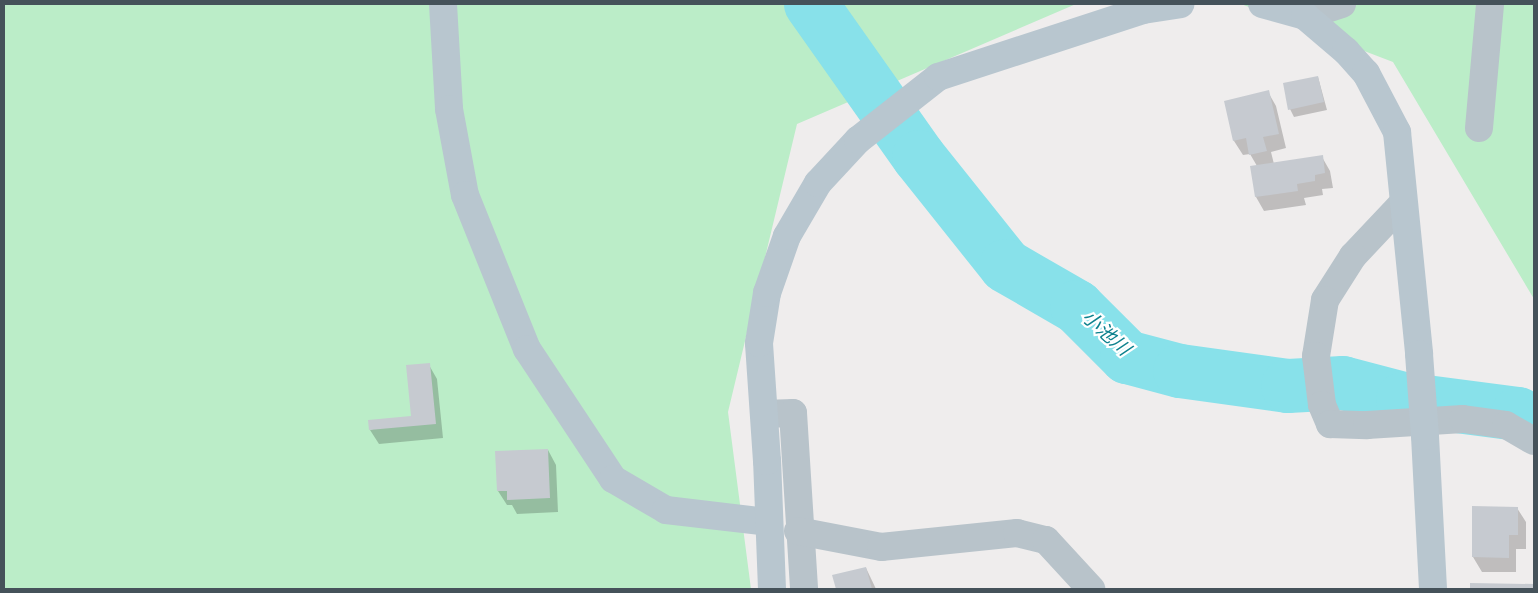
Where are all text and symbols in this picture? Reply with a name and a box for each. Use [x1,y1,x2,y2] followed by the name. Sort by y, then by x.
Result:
[1077,305,1135,361] water label: 小池川

